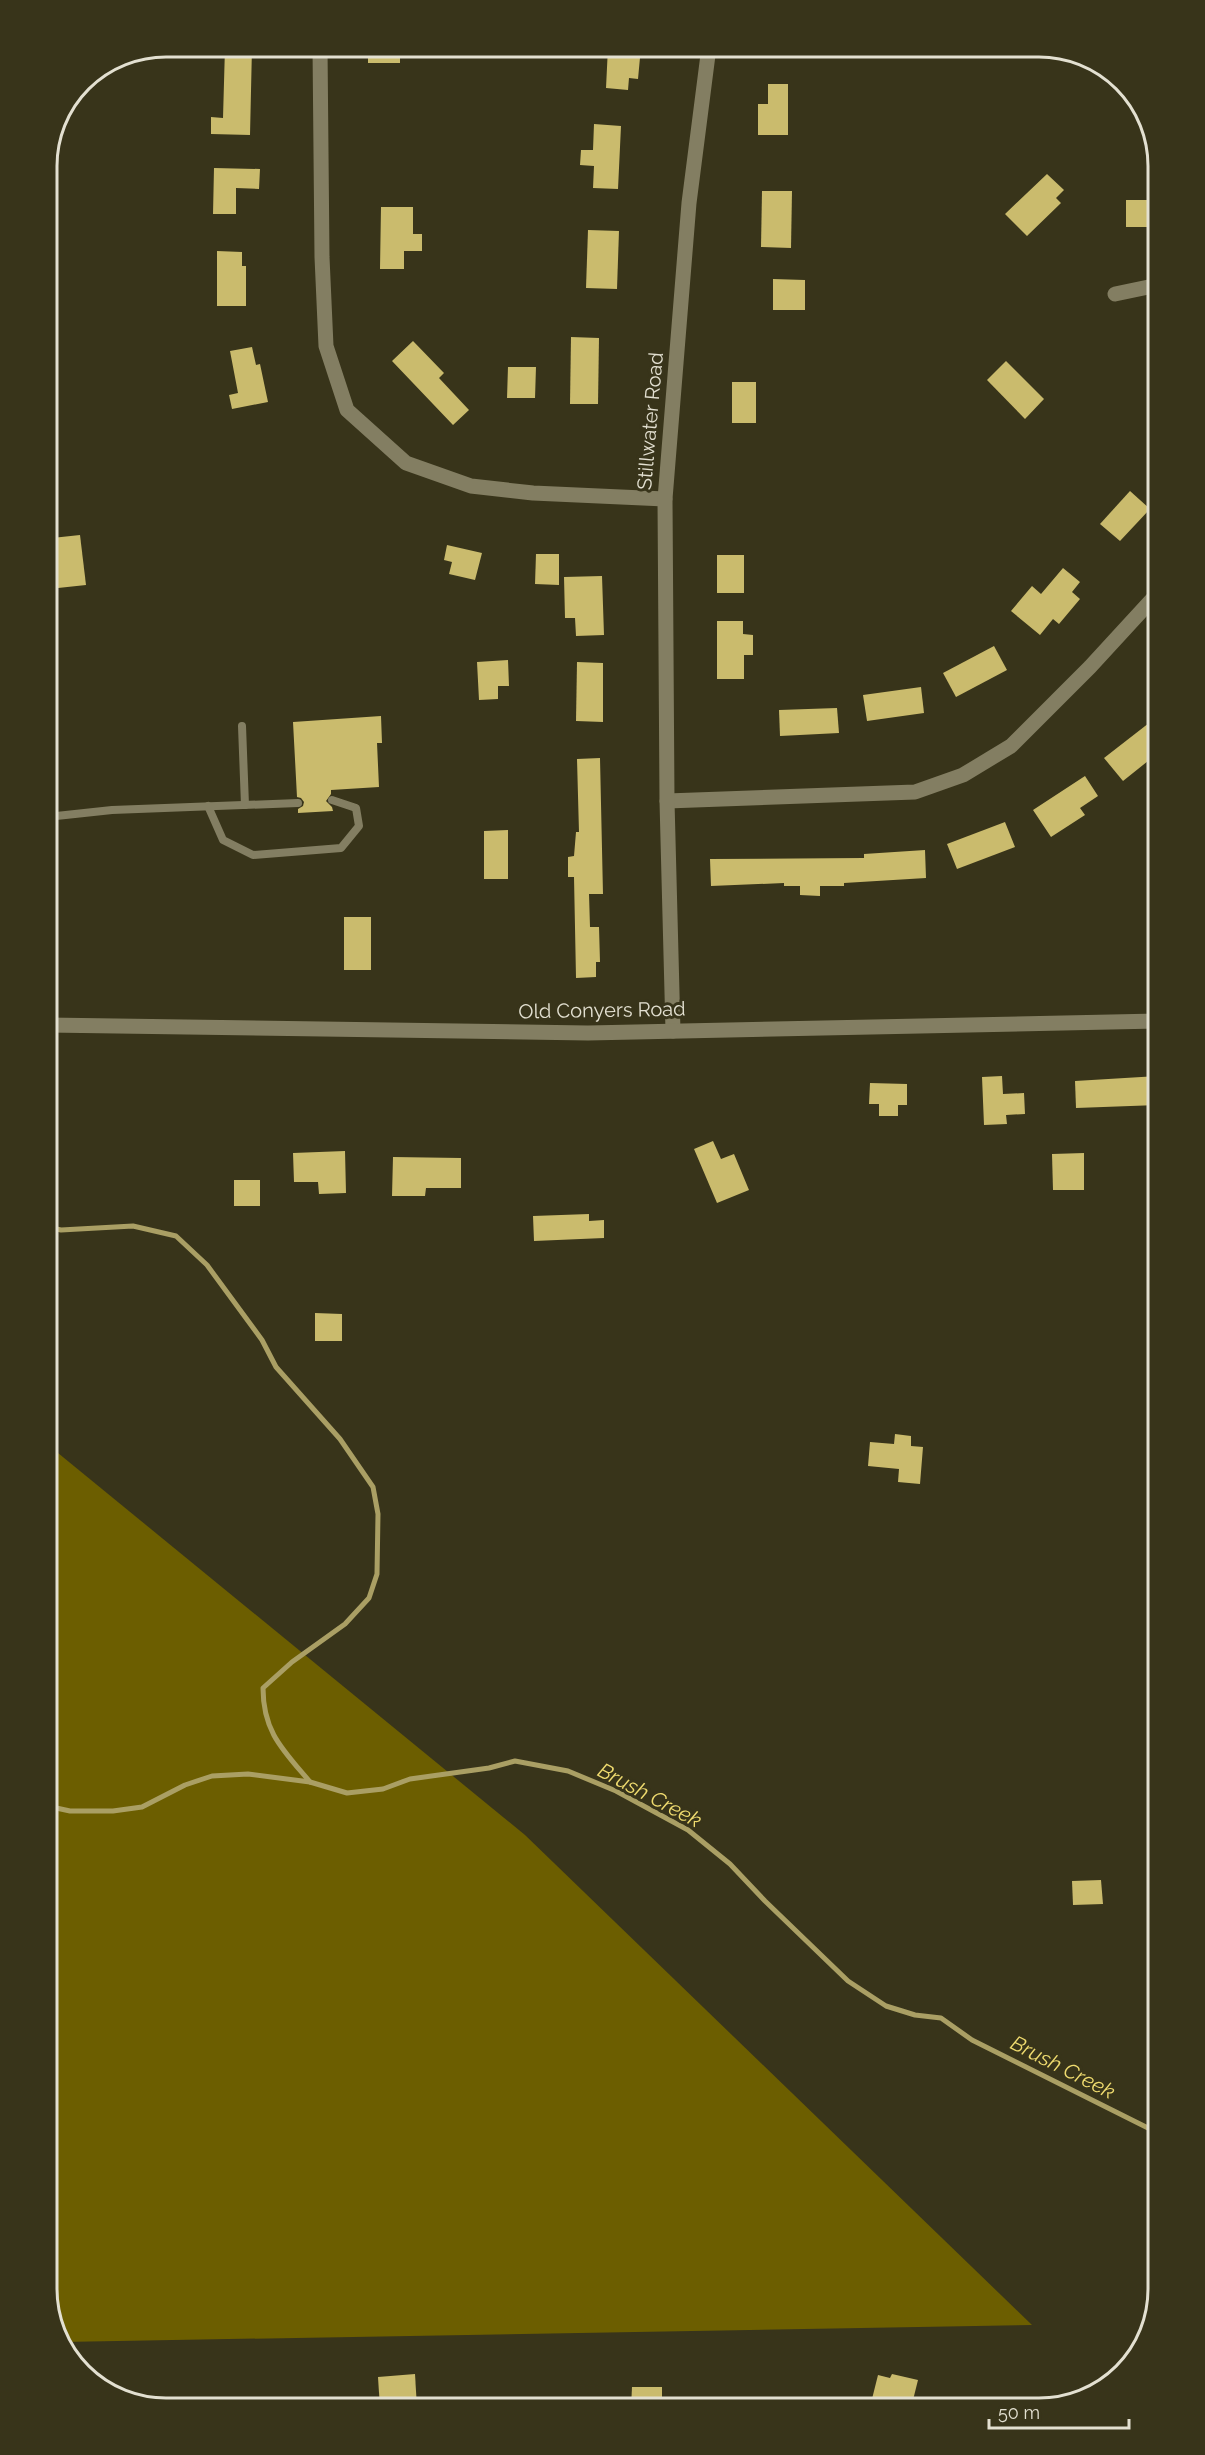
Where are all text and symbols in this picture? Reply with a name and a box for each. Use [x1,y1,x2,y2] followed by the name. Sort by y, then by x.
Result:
[632,351,668,491] street label: Stillwater Road
[518,997,686,1023] street label: Old Conyers Road
[594,1757,706,1833] water label: Brush Creek
[1007,2030,1119,2104] water label: Brush Creek
[989,2392,1128,2430] scale bar
[998,2402,1040,2423] text: 50 m

